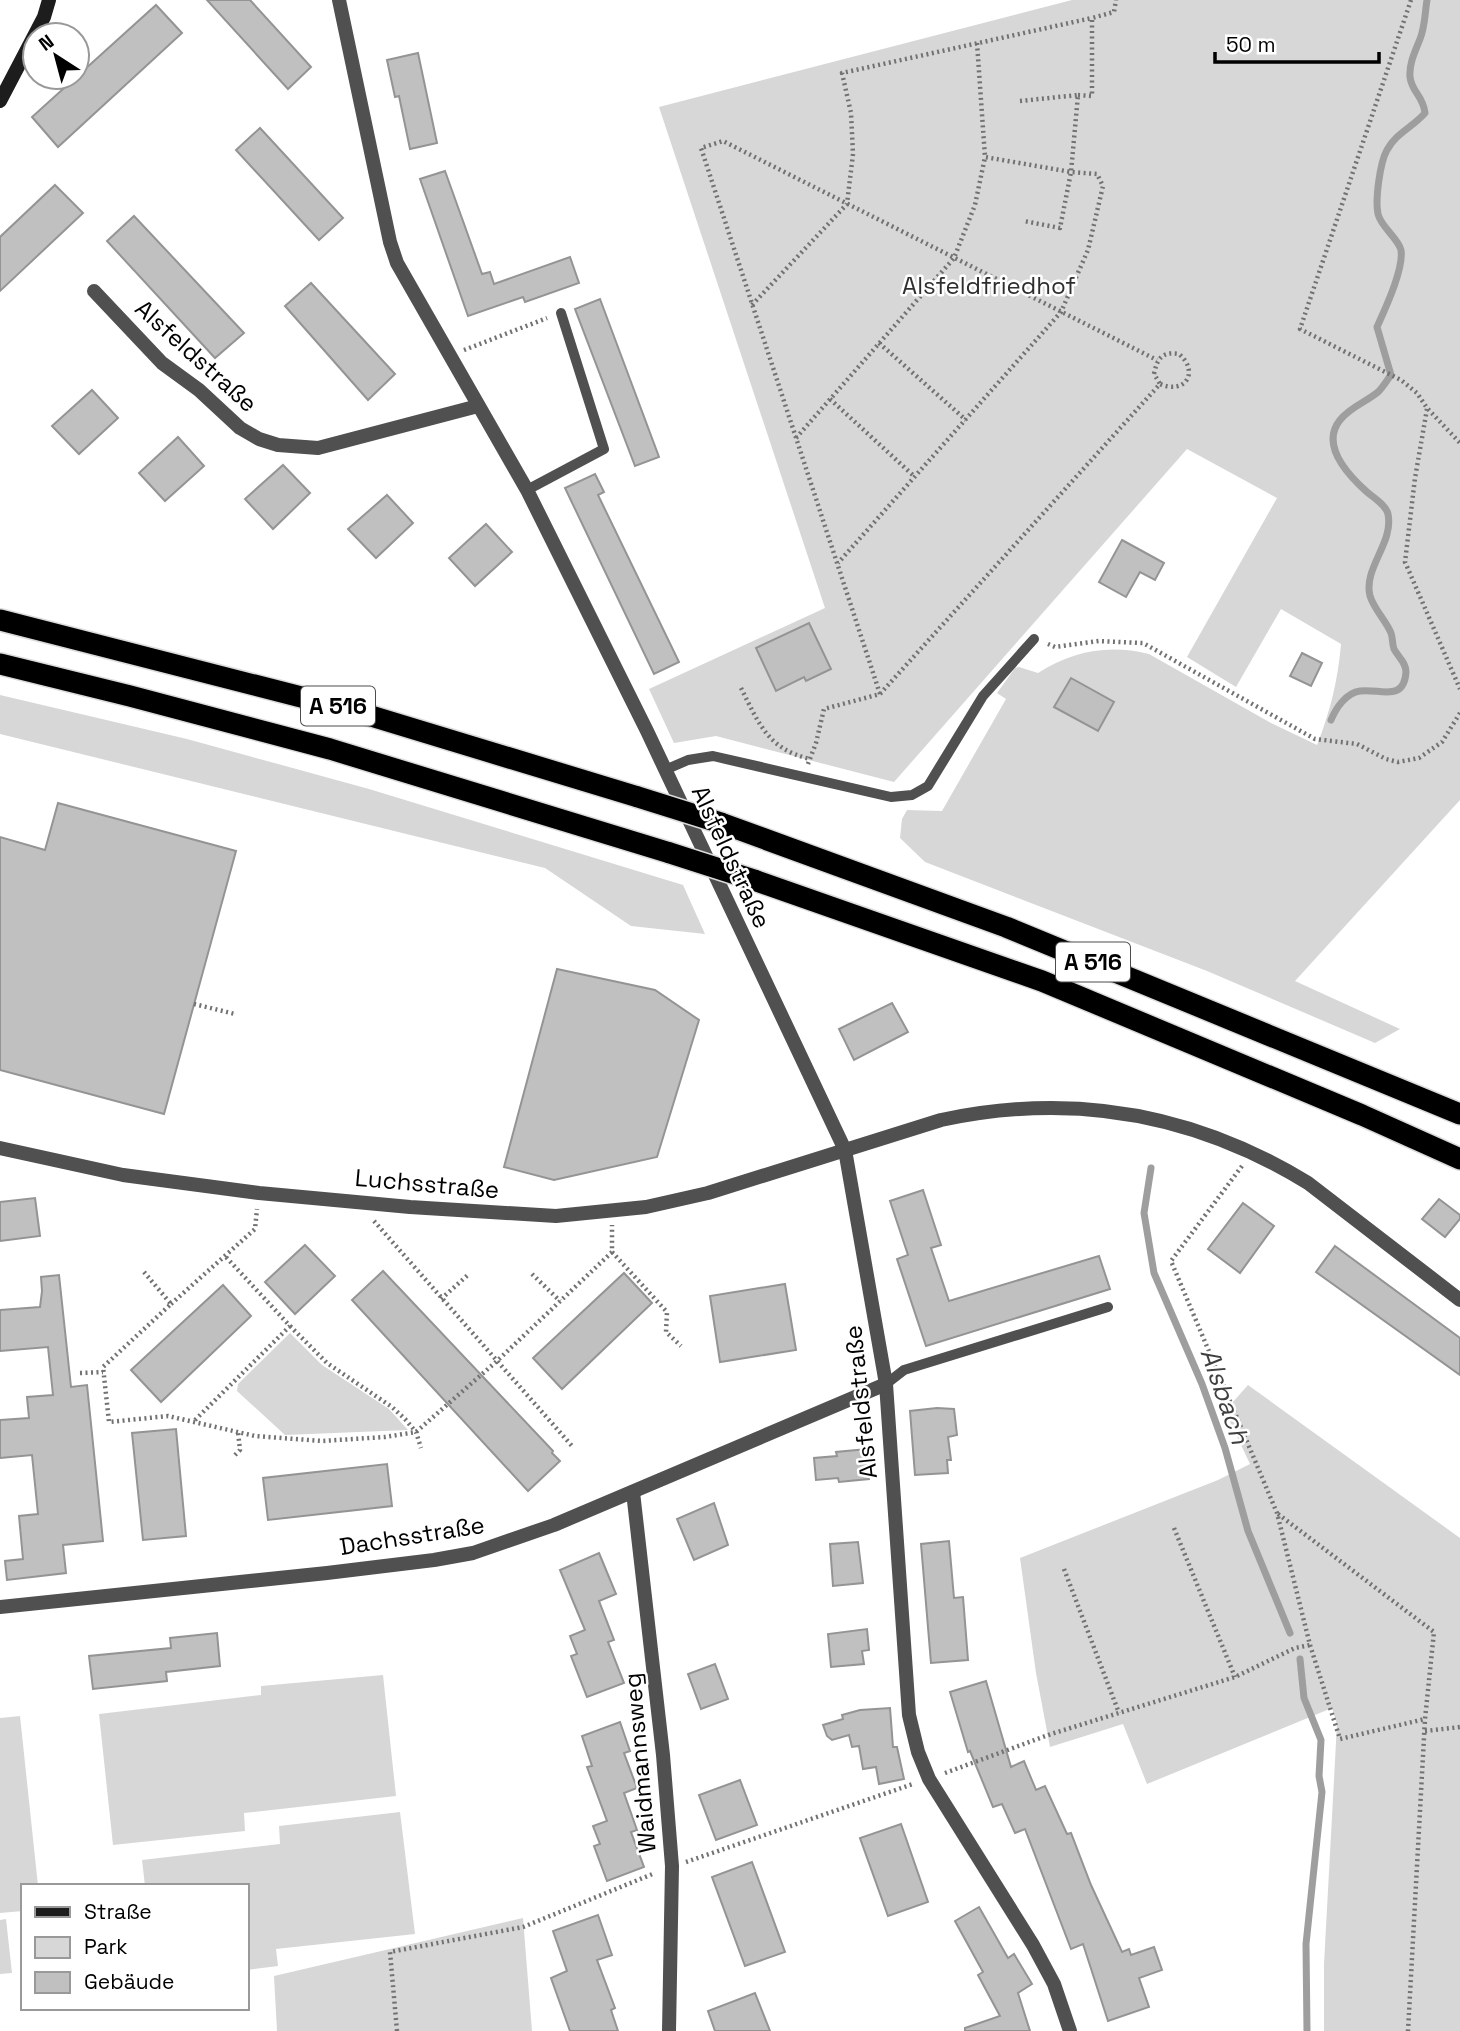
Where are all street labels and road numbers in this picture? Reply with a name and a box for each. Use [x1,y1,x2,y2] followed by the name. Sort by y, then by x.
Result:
[129,293,264,419] street label: Alsfeldstraße
[301,686,375,726] road number: A 516
[685,780,778,933] street label: Alsfeldstraße
[1056,942,1130,981] road number: A 516
[354,1162,500,1205] street label: Luchsstraße
[837,1324,884,1480] street label: Alsfeldstraße
[337,1509,487,1562] street label: Dachsstraße
[616,1672,663,1854] street label: Waidmannsweg

